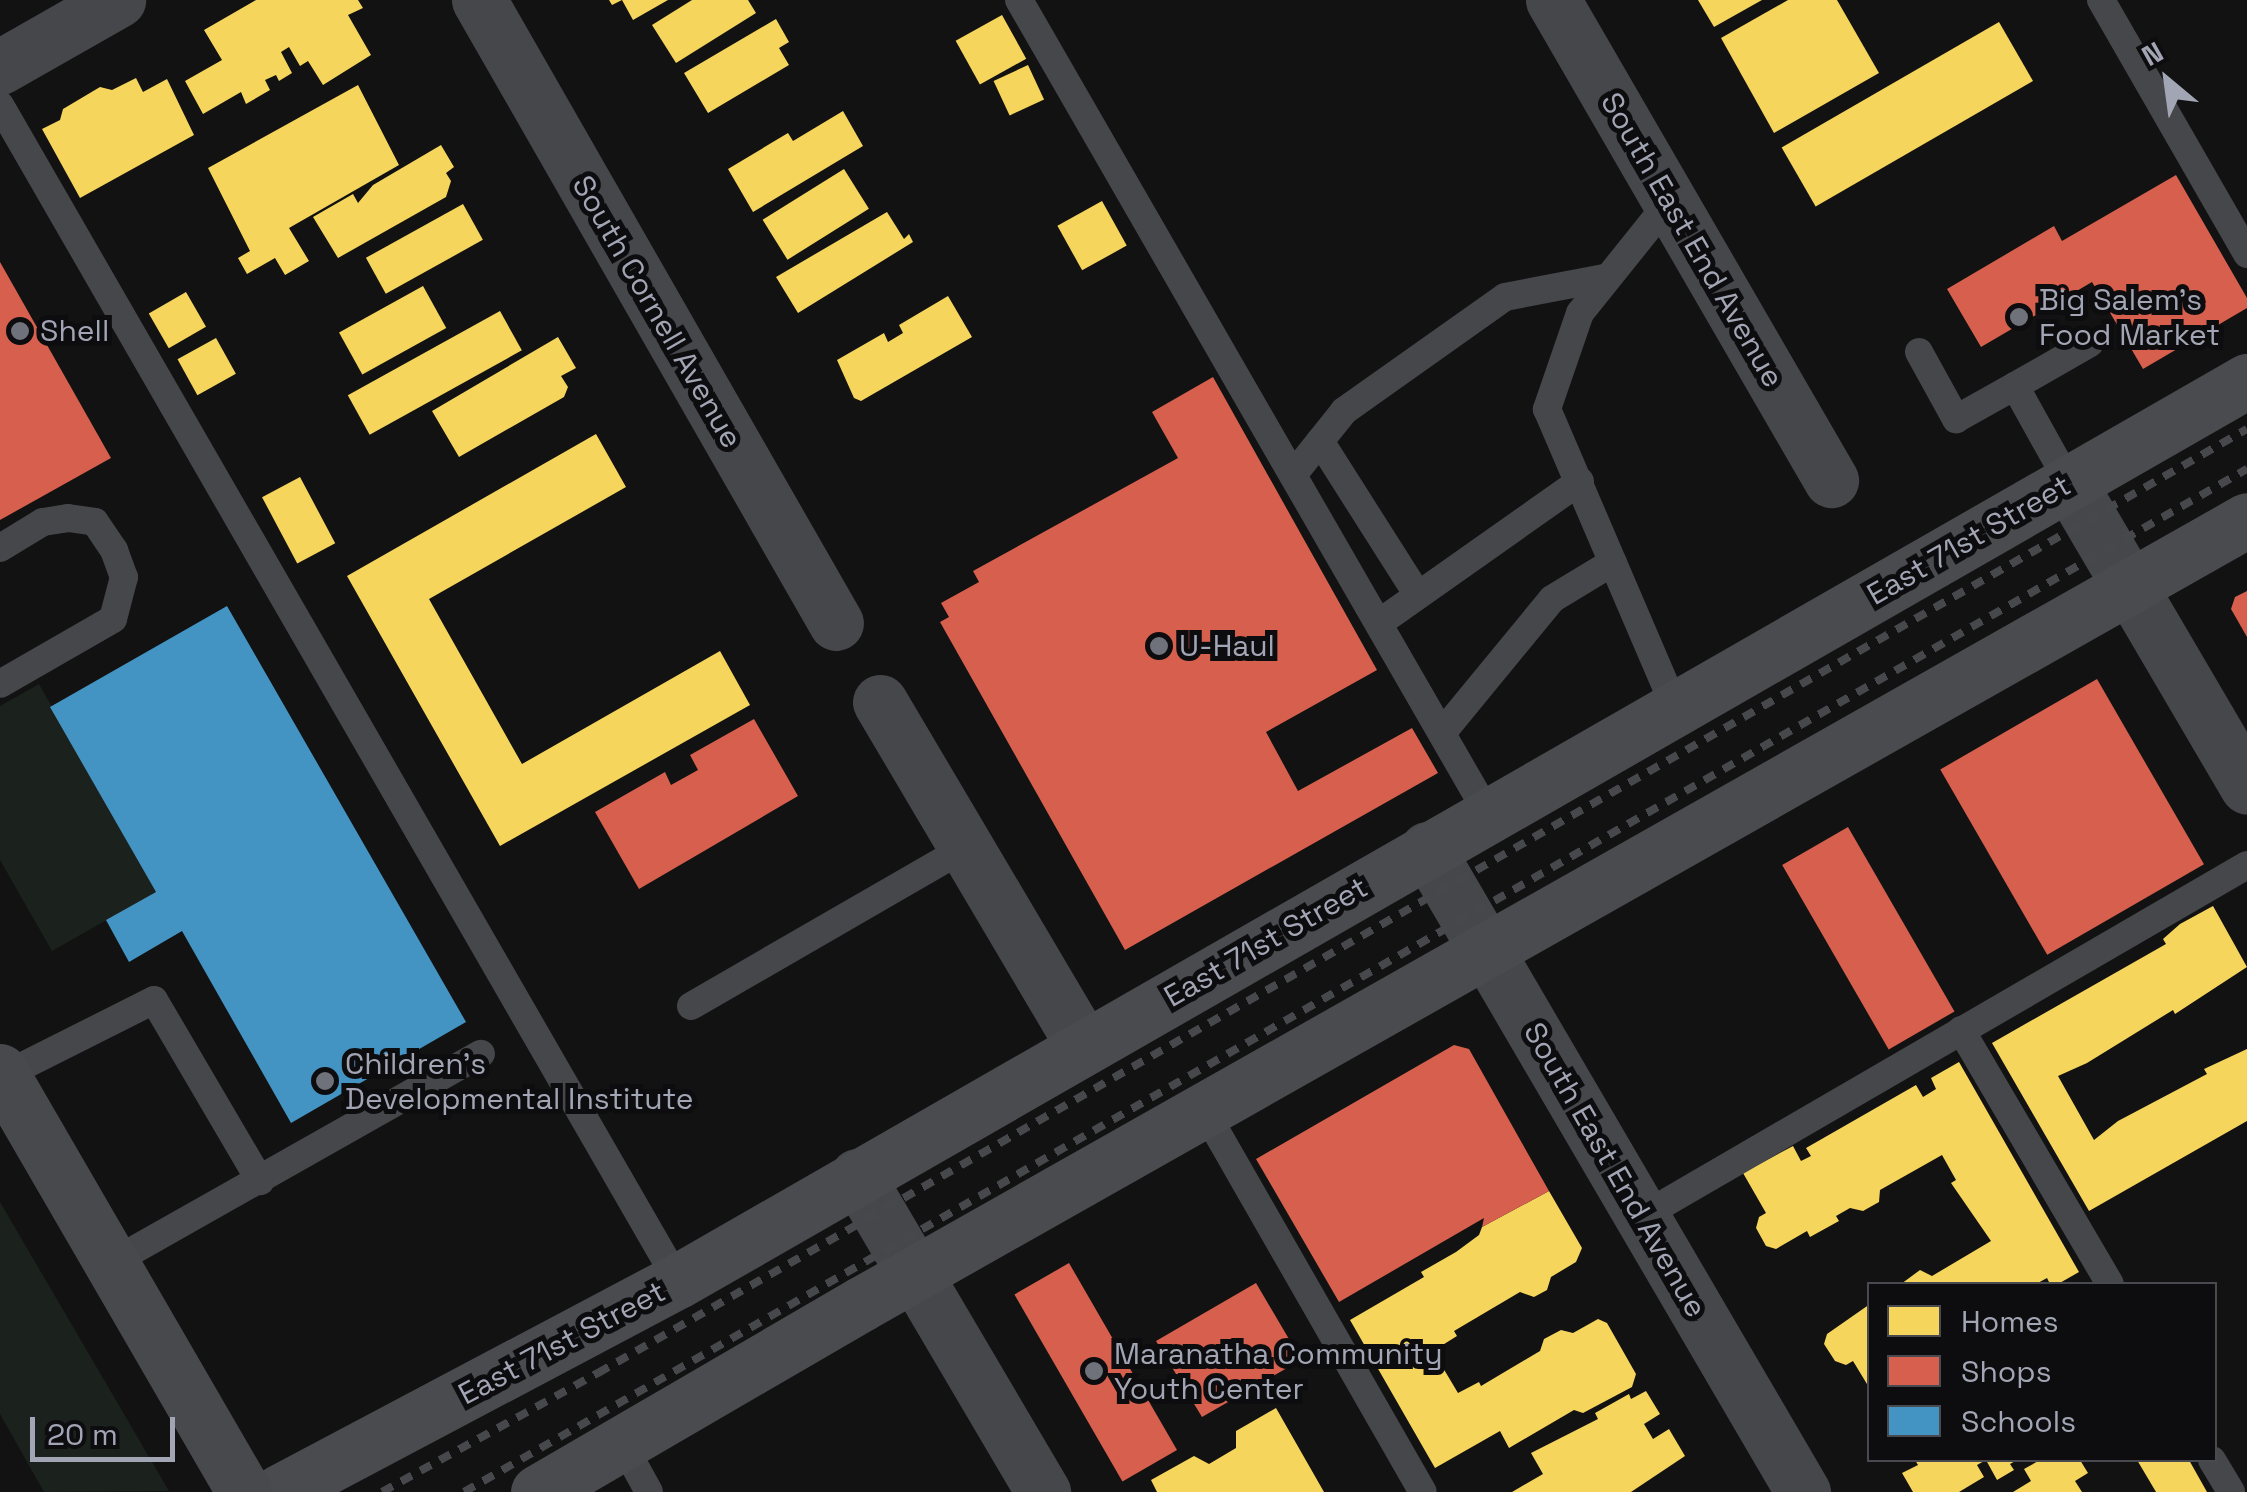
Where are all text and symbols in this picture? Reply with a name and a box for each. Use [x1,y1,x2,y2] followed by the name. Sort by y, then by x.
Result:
[2117,30,2217,130] north arrow
[2136,33,2169,74] text: N
[1593,86,1791,394] street label: South East End Avenue
[564,169,750,455] street label: South Cornell Avenue
[2039,282,2220,352] place label: Big Salem's Food Market
[2008,306,2030,328] marker: Big Salem's Food Market
[40,313,109,349] place label: Shell
[9,320,31,342] marker: Shell
[1861,467,2077,613] street label: East 71st Street
[1179,628,1275,664] place label: U-Haul
[1148,635,1170,657] marker: U-Haul
[1158,869,1374,1015] street label: East 71st Street
[1516,1016,1714,1324] street label: South East End Avenue
[345,1046,694,1116] place label: Children's Developmental Institute
[314,1070,336,1092] marker: Children's Developmental Institute
[453,1273,671,1413] street label: East 71st Street
[1867,1282,2217,1462] legend
[1961,1302,2059,1341] text: Homes
[1114,1336,1443,1406] place label: Maranatha Community Youth Center
[1961,1352,2051,1391] text: Shops
[1083,1360,1105,1382] marker: Maranatha Community Youth Center
[35,1397,180,1459] scale bar
[1961,1402,2076,1441] text: Schools
[47,1415,118,1454] text: 20 m

